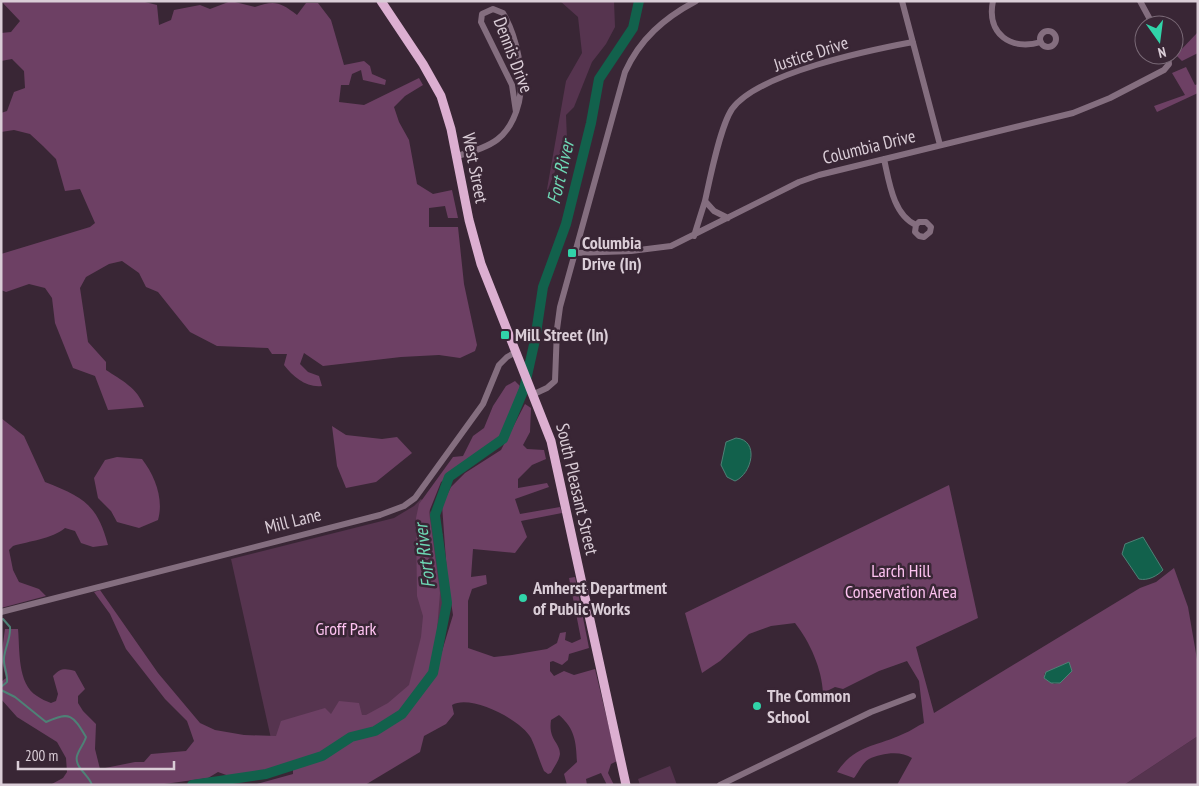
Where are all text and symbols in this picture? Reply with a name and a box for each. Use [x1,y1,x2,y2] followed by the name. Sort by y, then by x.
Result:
[489,14,538,96] street label: Dennis Drive
[1134,15,1184,65] north arrow
[770,31,851,77] street label: Justice Drive
[1156,43,1168,62] text: N
[820,124,918,169] street label: Columbia Drive
[457,131,494,205] street label: West Street
[541,135,580,206] water label: Fort River
[582,231,642,275] place label: Columbia Drive (In)
[566,247,578,259] marker: Columbia Drive (In)
[515,323,609,346] place label: Mill Street (In)
[499,329,511,341] marker: Mill Street (In)
[551,421,604,557] street label: South Pleasant Street
[262,502,323,539] street label: Mill Lane
[408,520,440,590] water label: Fort River
[845,559,957,603] park label: Larch Hill Conservation Area
[532,576,668,620] place label: Amherst Department of Public Works
[517,592,529,604] marker: Amherst Department of Public Works
[315,617,377,640] park label: Groff Park
[767,684,850,728] place label: The Common School
[751,700,763,712] marker: The Common School
[18,738,174,770] scale bar
[25,746,58,765] text: 200 m

